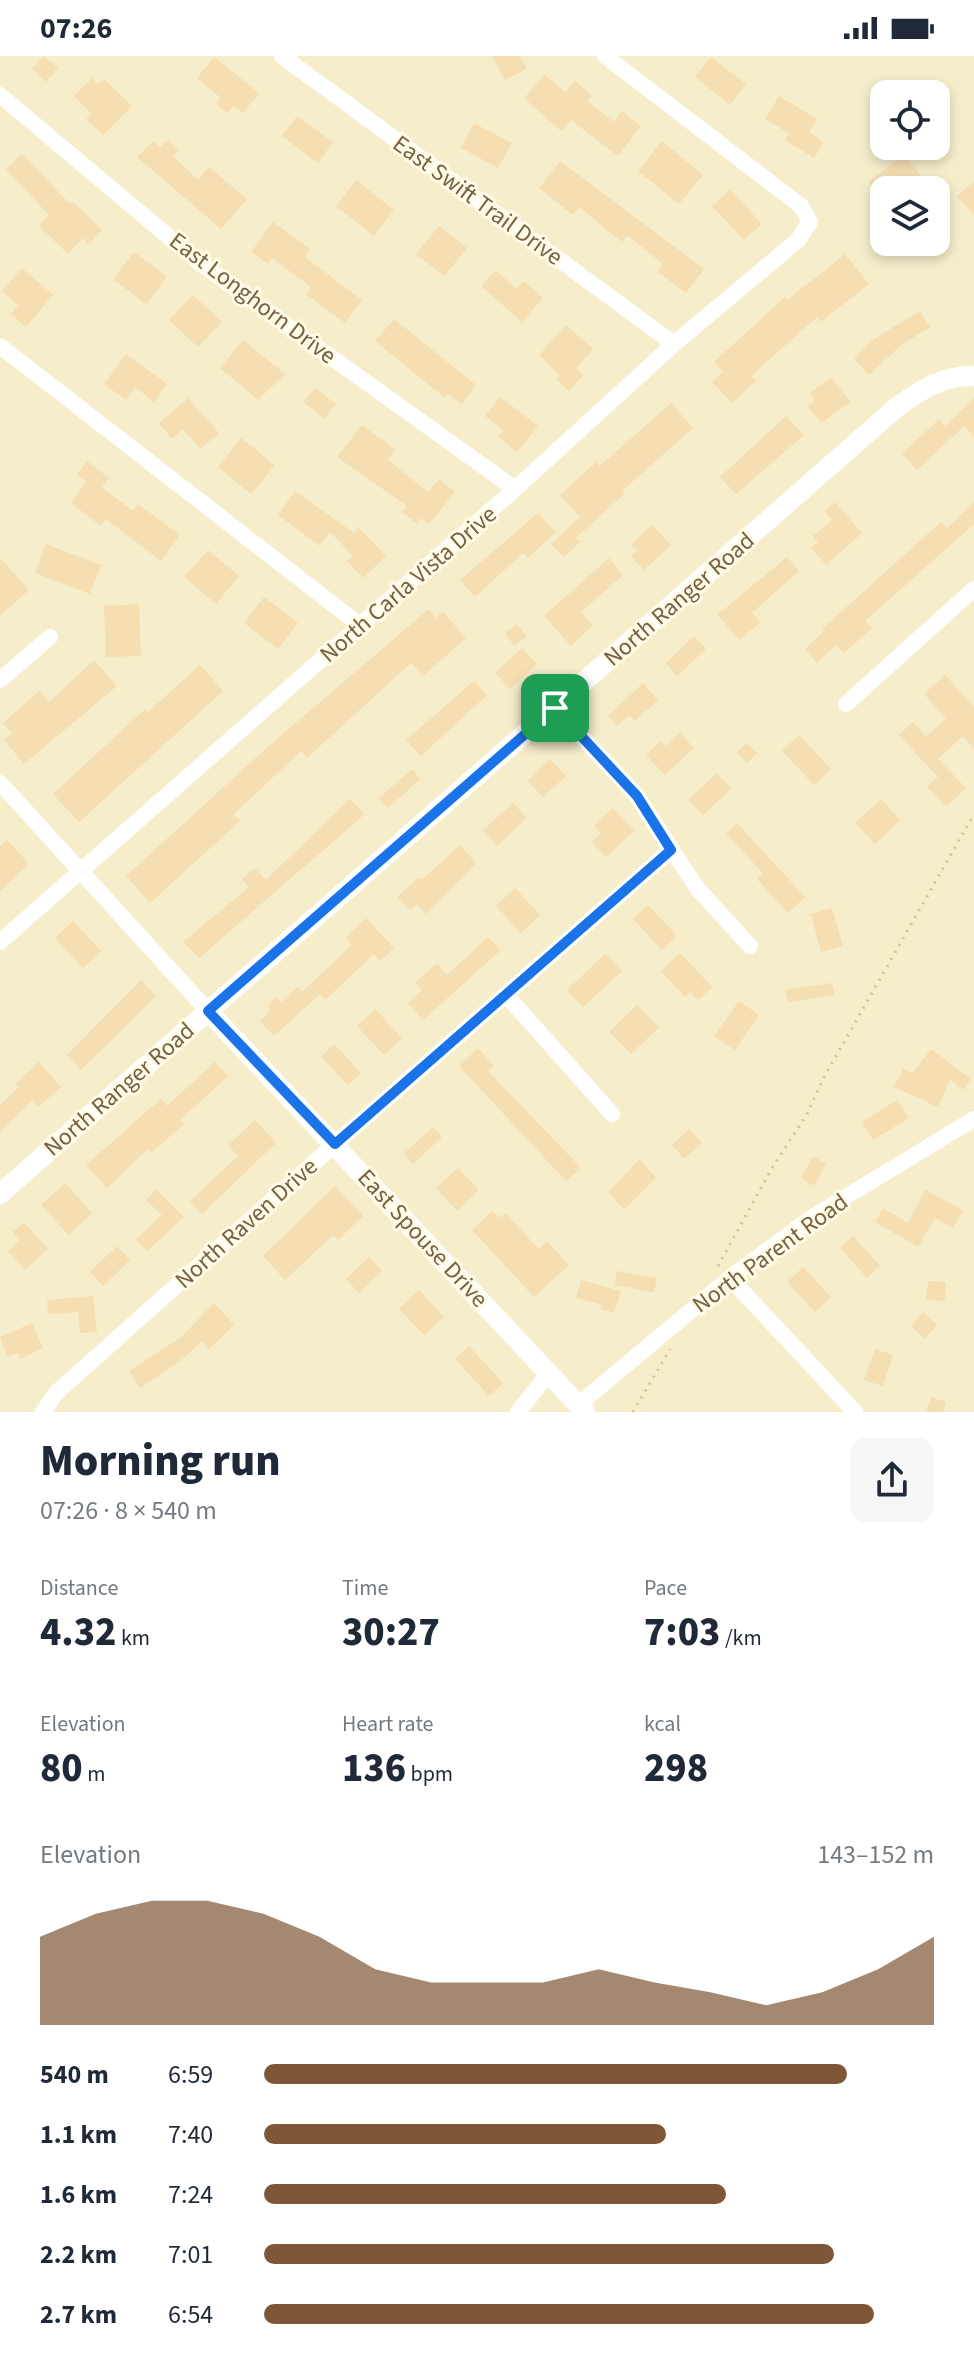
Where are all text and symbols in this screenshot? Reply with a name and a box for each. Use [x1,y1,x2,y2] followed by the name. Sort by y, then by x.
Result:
[40,7,112,50] text: 07:26
[870,80,950,256] map controls
[870,80,950,160] button: locate
[385,127,570,274] street label: East Swift Trail Drive
[870,176,950,256] button: layers
[162,224,344,373] street label: East Longhorn Drive
[312,498,504,671] street label: North Carla Vista Drive
[596,524,762,675] street label: North Ranger Road
[521,674,589,742] pin
[533,686,577,730] icon: arrive
[36,1014,202,1165] street label: North Ranger Road
[167,1150,325,1297] street label: North Raven Drive
[349,1161,496,1315] street label: East Spouse Drive
[685,1185,855,1322] street label: North Parent Road
[40,1430,281,1493] text: Morning run
[850,1438,934,1522] button: share
[40,1492,217,1529] text: 07:26 · 8 × 540 m
[40,1572,118,1604] text: Distance
[342,1572,388,1604] text: Time
[644,1572,687,1604] text: Pace
[40,1604,116,1661] text: 4.32
[342,1604,440,1661] text: 30:27
[644,1604,720,1661] text: 7:03
[116,1622,150,1654] text: km
[720,1622,762,1654] text: /km
[40,1708,126,1740] text: Elevation
[342,1708,433,1740] text: Heart rate
[644,1708,681,1740] text: kcal
[40,1740,83,1797] text: 80
[342,1740,406,1797] text: 136
[644,1740,708,1797] text: 298
[83,1758,105,1790] text: m
[406,1758,453,1790] text: bpm
[40,1836,141,1873] text: Elevation
[817,1836,934,1873] text: 143–152 m
[40,2056,109,2093] text: 540 m
[168,2056,213,2093] text: 6:59
[40,2116,117,2153] text: 1.1 km
[168,2116,213,2153] text: 7:40
[40,2176,117,2213] text: 1.6 km
[168,2176,213,2213] text: 7:24
[40,2236,117,2273] text: 2.2 km
[168,2236,213,2273] text: 7:01
[40,2296,117,2333] text: 2.7 km
[168,2296,213,2333] text: 6:54

